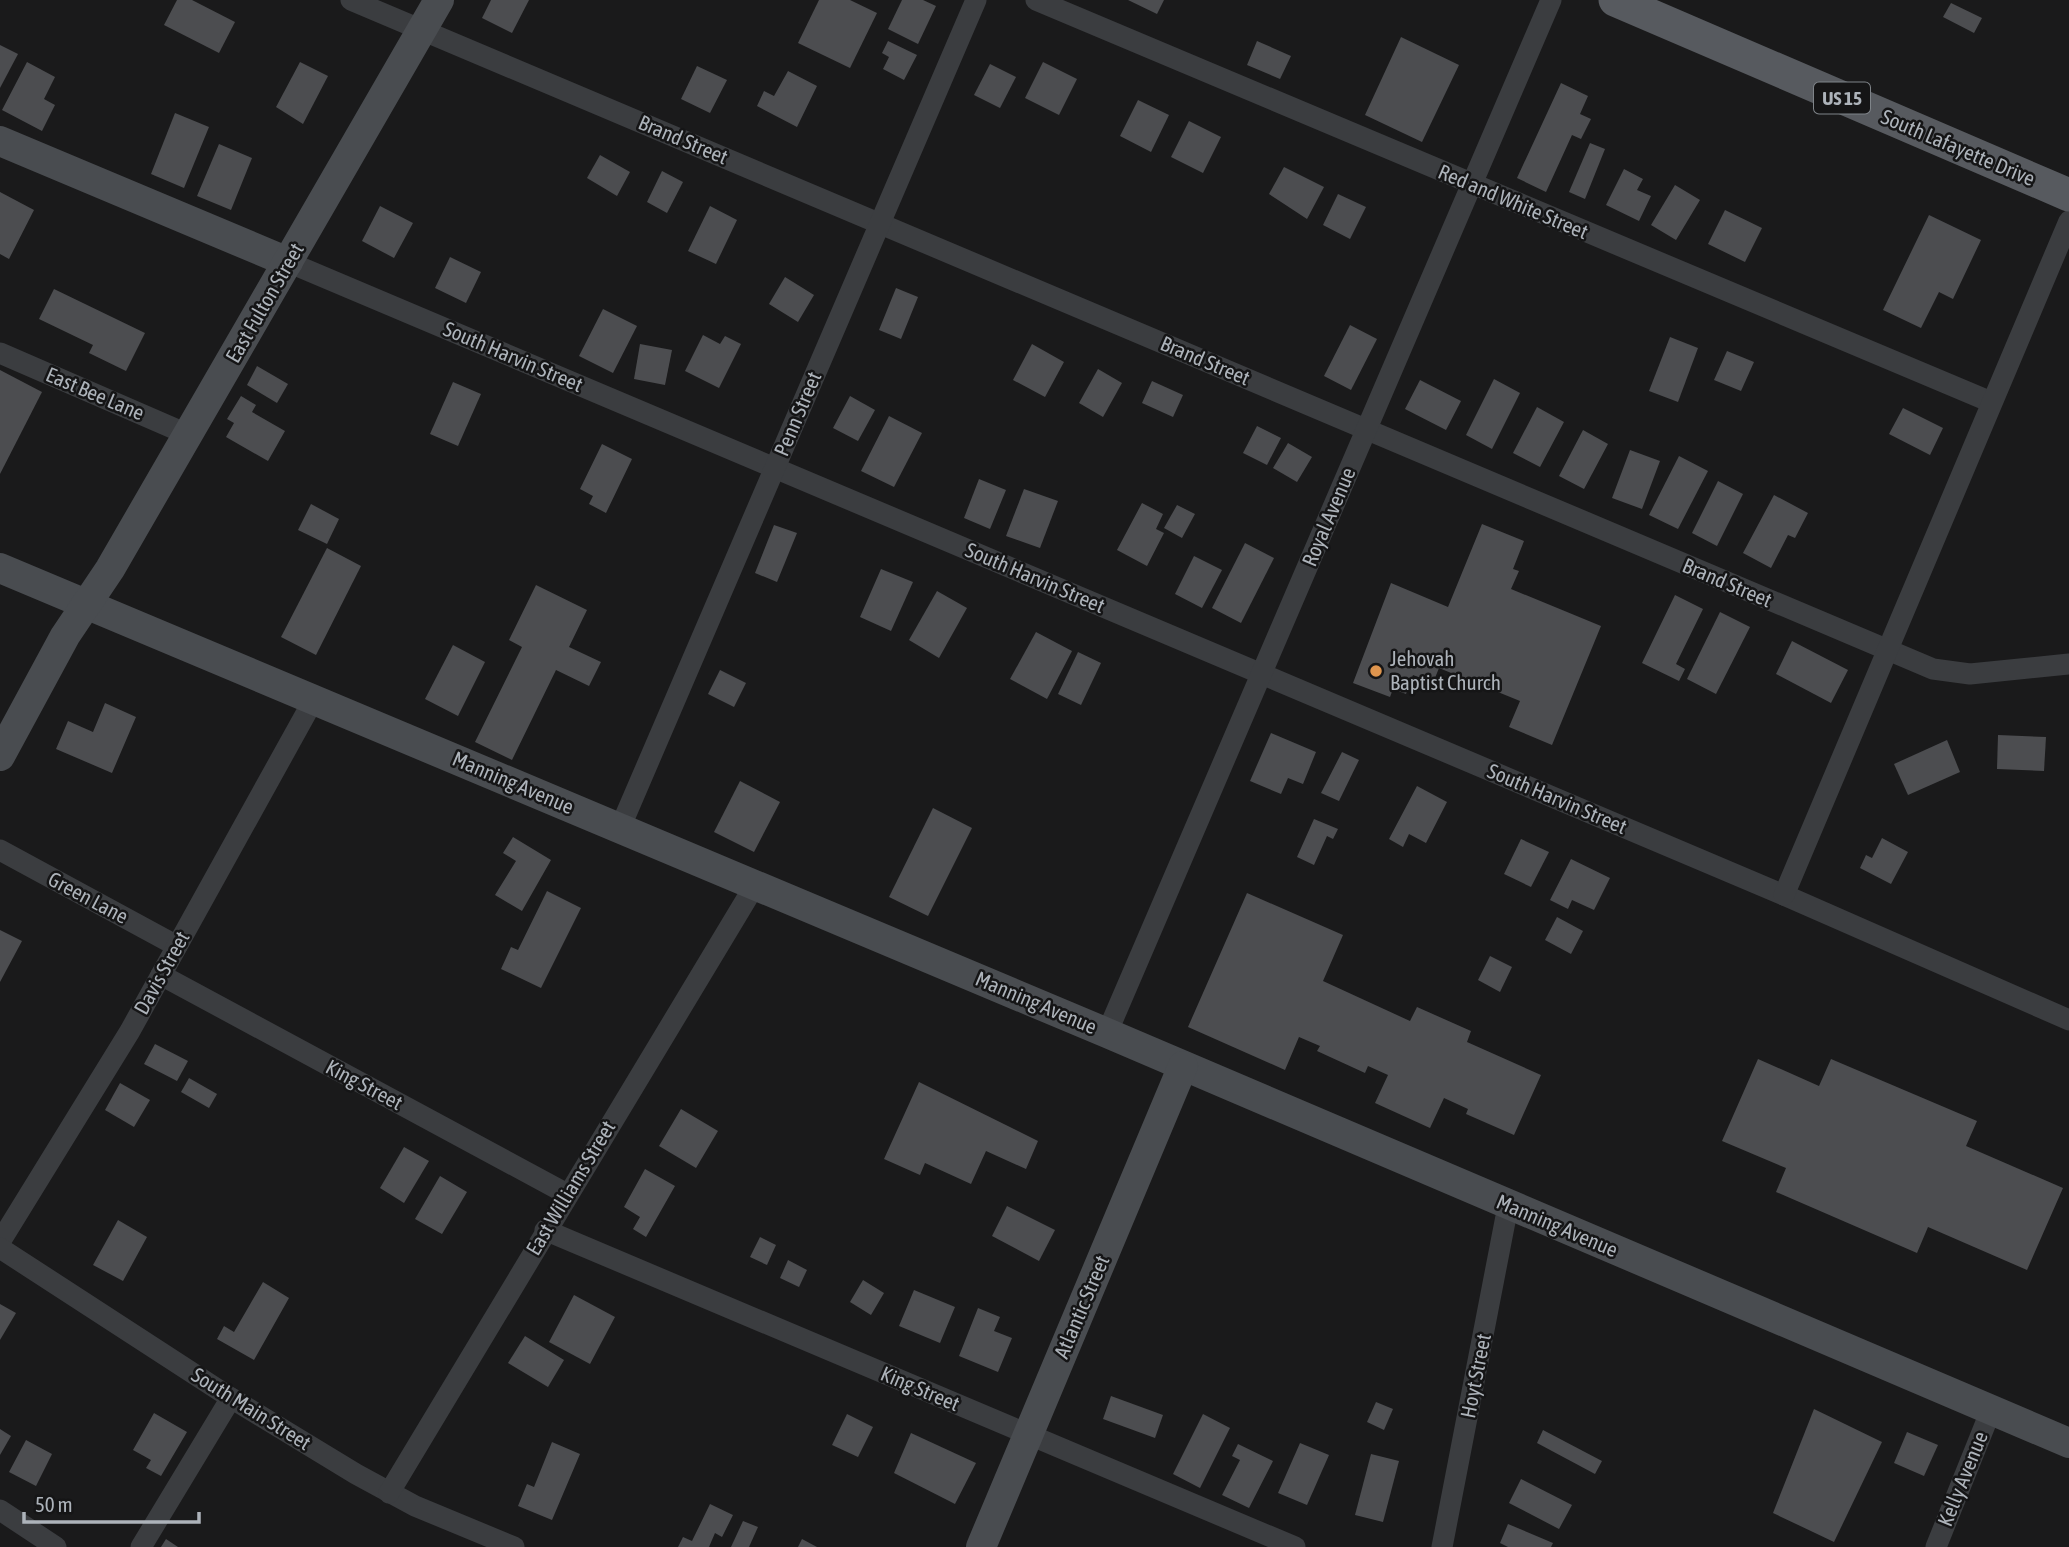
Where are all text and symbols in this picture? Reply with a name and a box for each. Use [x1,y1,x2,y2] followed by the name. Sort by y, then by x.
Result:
[1814,82,1870,114] road number: US 15
[1878,104,2039,190] street label: South Lafayette Drive
[635,110,732,169] street label: Brand Street
[1435,159,1592,243] street label: Red and White Street
[220,239,308,366] street label: East Fulton Street
[440,316,587,396] street label: South Harvin Street
[1157,331,1254,390] street label: Brand Street
[43,362,148,425] street label: East Bee Lane
[769,368,826,459] street label: Penn Street
[1297,464,1360,570] street label: Royal Avenue
[962,537,1109,617] street label: South Harvin Street
[1679,553,1776,612] street label: Brand Street
[1390,646,1501,694] place label: Jehovah Baptist Church
[1368,663,1384,679] marker: Jehovah Baptist Church
[449,746,578,818] street label: Manning Avenue
[1484,758,1631,838] street label: South Harvin Street
[44,866,132,928] street label: Green Lane
[128,927,194,1018] street label: Davis Street
[972,966,1101,1038] street label: Manning Avenue
[322,1054,407,1114] street label: King Street
[521,1116,620,1259] street label: East Williams Street
[1493,1189,1622,1261] street label: Manning Avenue
[1049,1252,1114,1362] street label: Atlantic Street
[1455,1332,1495,1420] street label: Hoyt Street
[877,1361,963,1415] street label: King Street
[188,1362,315,1454] street label: South Main Street
[1932,1428,1992,1529] street label: Kelly Avenue
[24,1480,200,1524] scale bar
[35,1492,73,1516] text: 50 m

